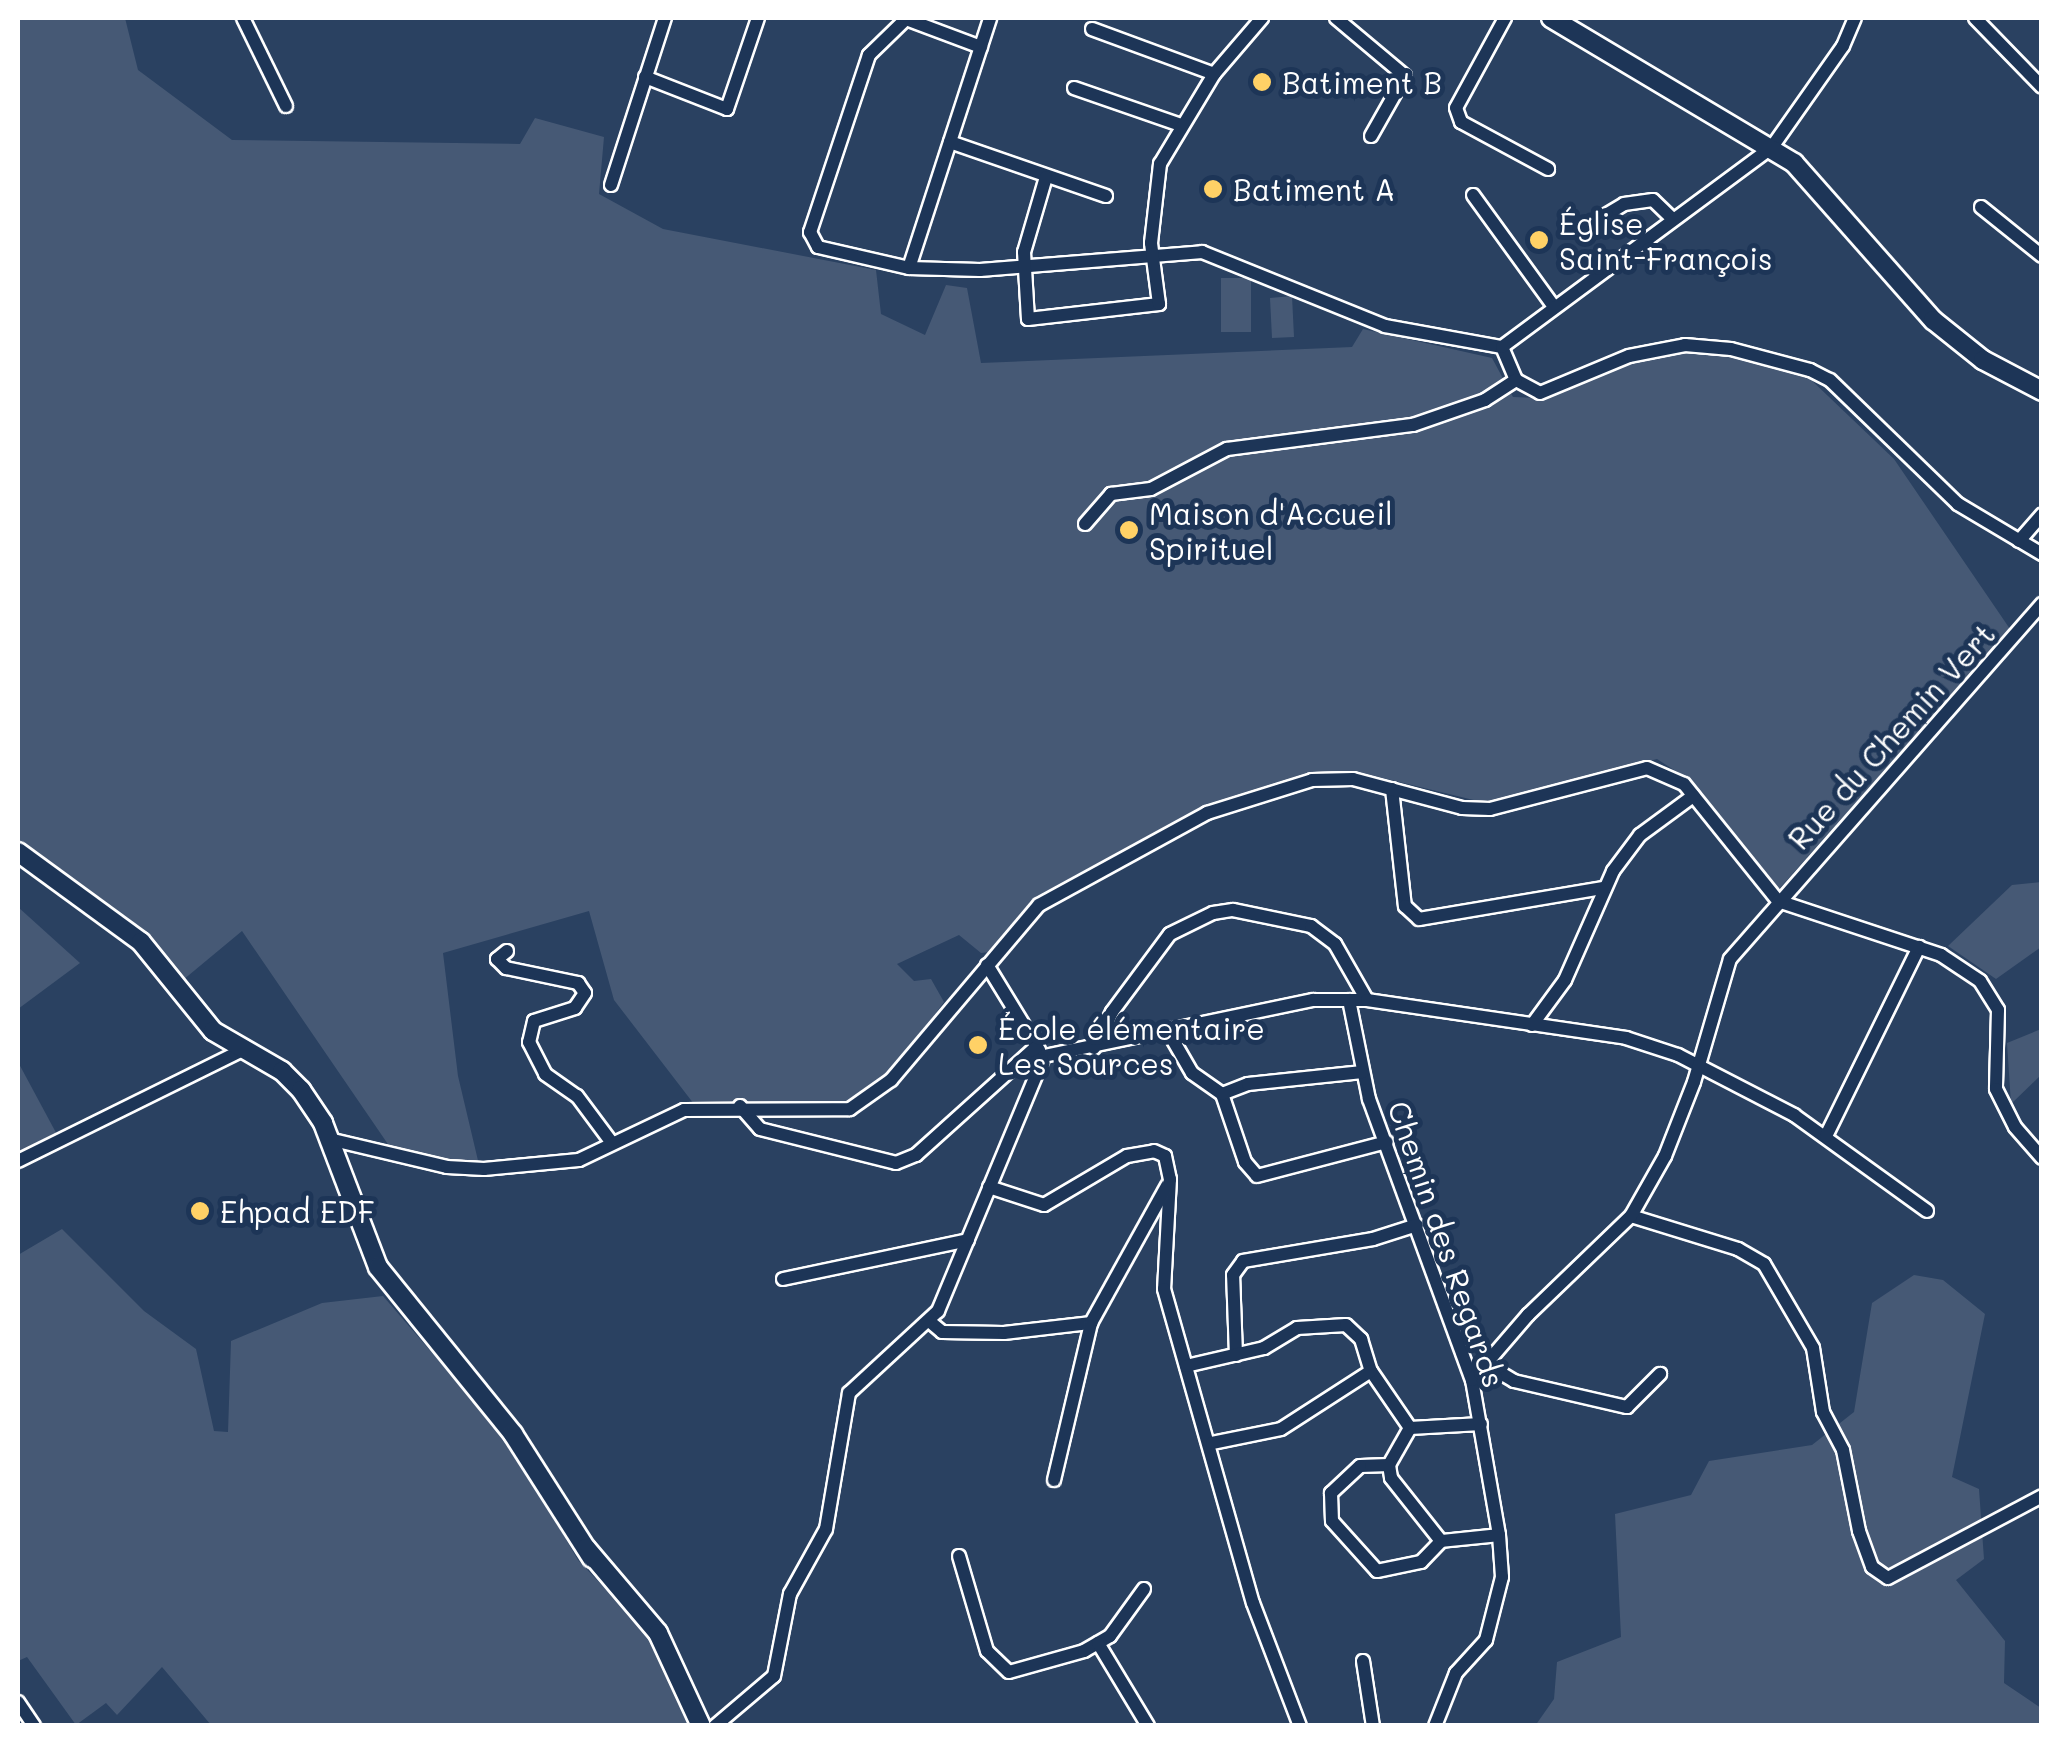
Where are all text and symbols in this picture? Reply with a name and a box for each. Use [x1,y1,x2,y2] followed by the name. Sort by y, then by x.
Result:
[1282,64,1442,100] place label: Batiment B
[1251,71,1273,93] marker: Batiment B
[1233,171,1395,207] place label: Batiment A
[1202,178,1224,200] marker: Batiment A
[1559,205,1773,276] place label: Église Saint-François
[1528,229,1550,251] marker: Église Saint-François
[1149,495,1393,566] place label: Maison d'Accueil Spirituel
[1118,519,1140,541] marker: Maison d'Accueil Spirituel
[1780,616,2002,856] street label: Rue du Chemin Vert
[998,1010,1265,1080] place label: École élémentaire Les Sources
[967,1034,989,1056] marker: École élémentaire Les Sources
[1381,1096,1513,1392] street label: Chemin des Regards
[220,1193,374,1229] place label: Ehpad EDF
[189,1200,211,1222] marker: Ehpad EDF

